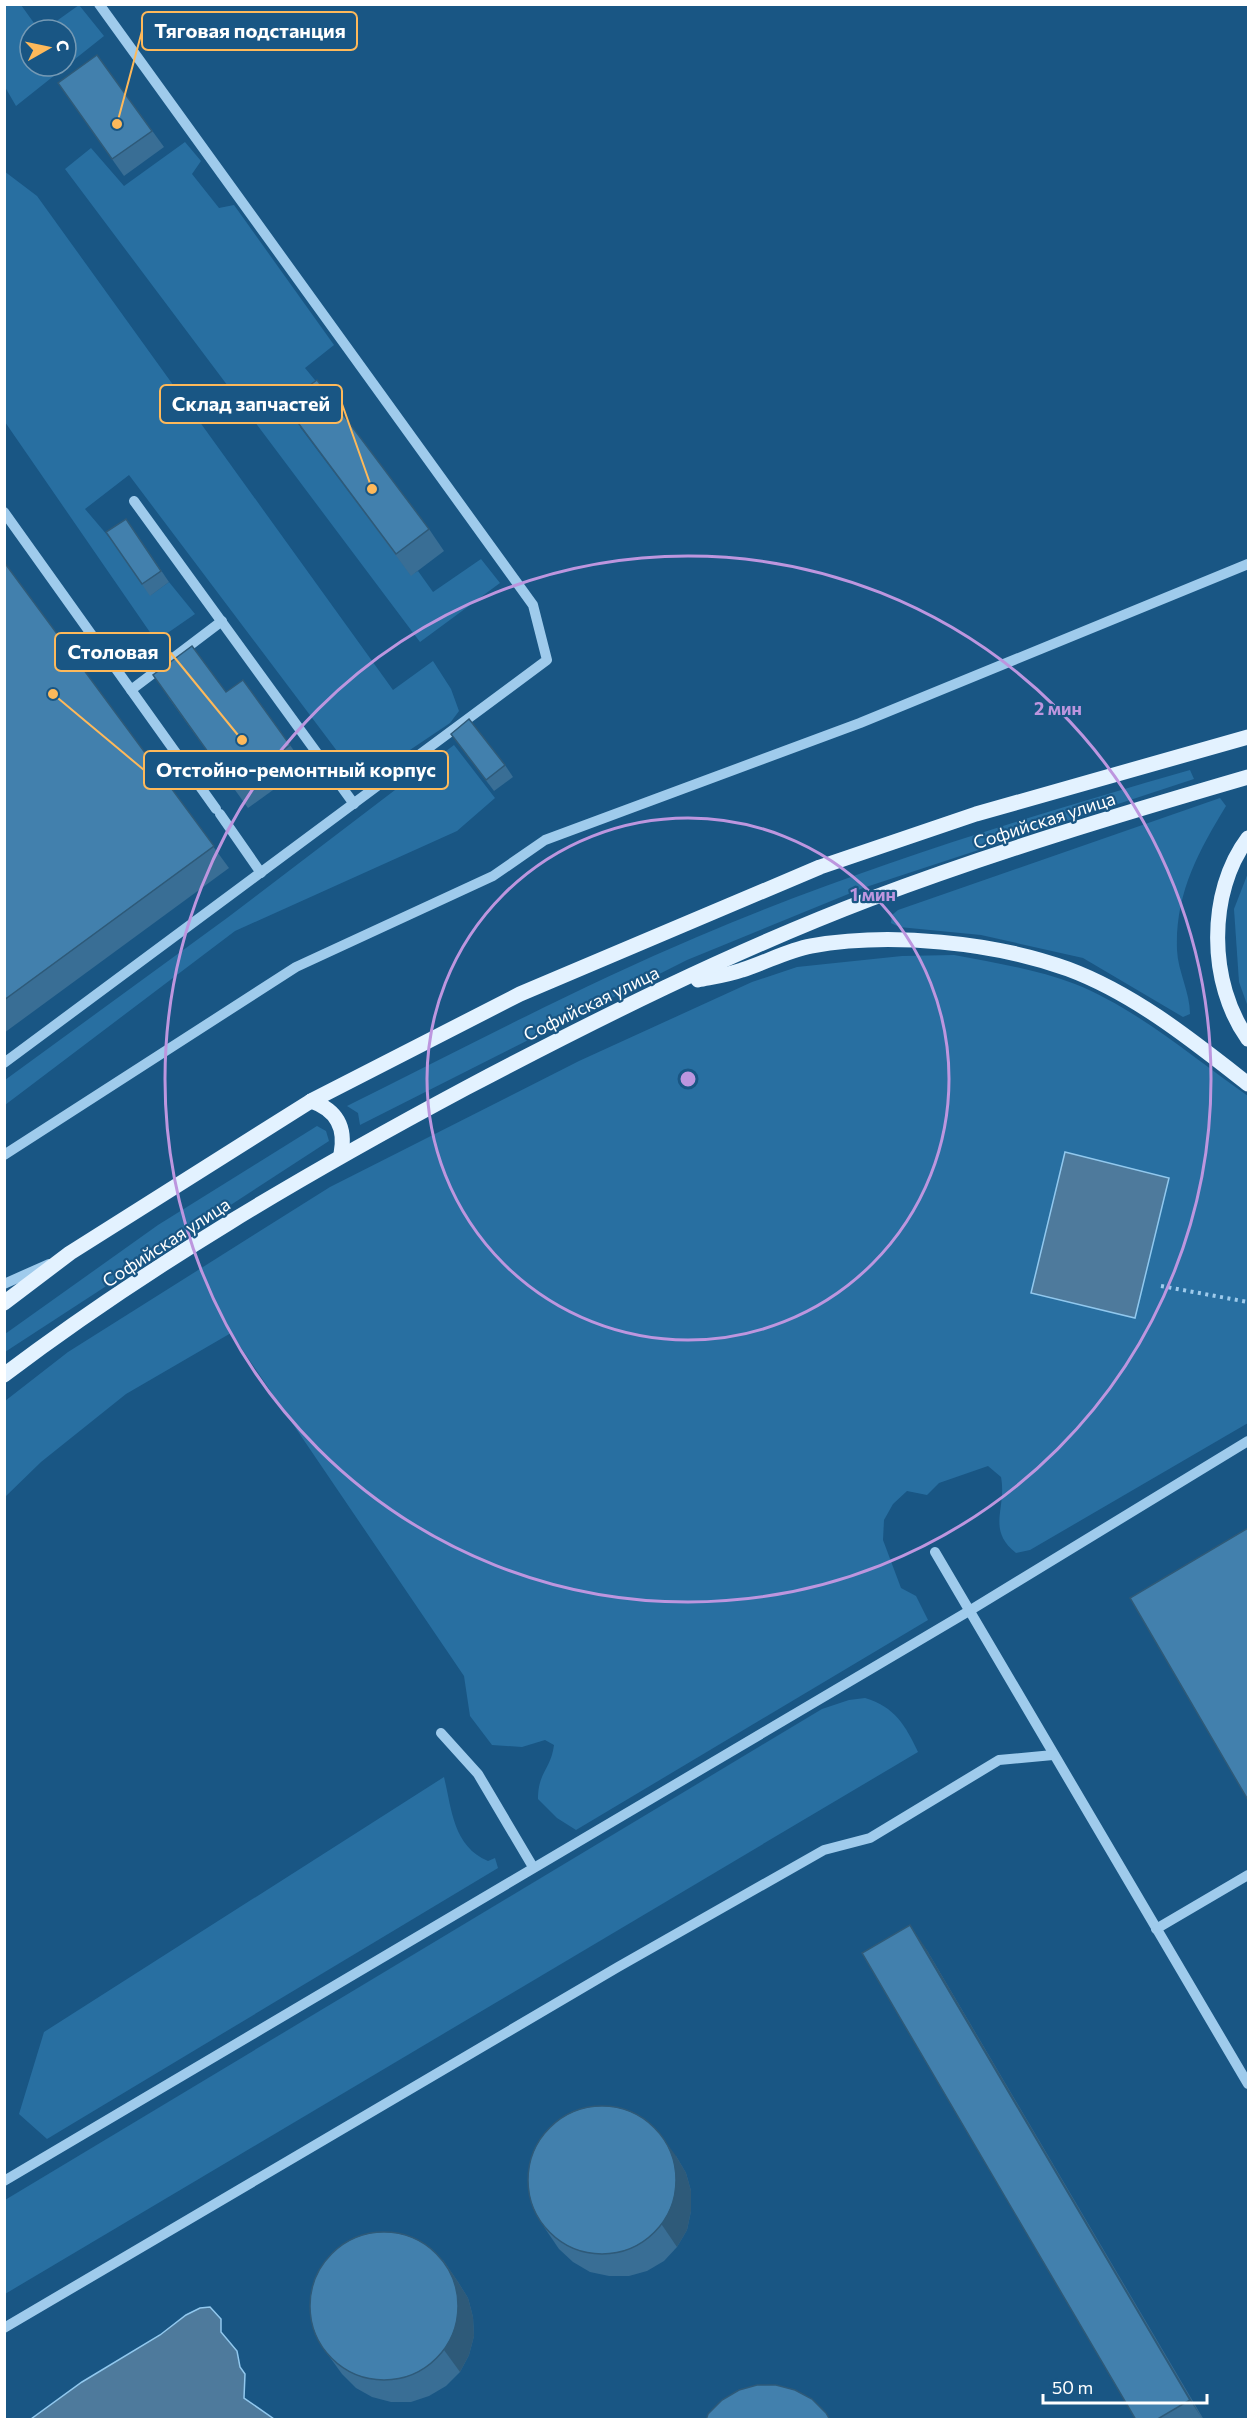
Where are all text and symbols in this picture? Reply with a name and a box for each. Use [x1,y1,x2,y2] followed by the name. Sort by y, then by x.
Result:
[142,12,357,50] callout: Тяговая подстанция
[18,18,78,78] north arrow
[154,18,346,42] text: Тяговая подстанция
[53,39,74,53] text: С
[160,385,342,423] callout: Склад запчастей
[172,391,330,415] text: Склад запчастей
[55,633,170,671] callout: Столовая
[67,639,159,663] text: Столовая
[1034,697,1082,719] text: 2 мин
[144,751,448,789] callout: Отстойно-ремонтный корпус
[156,757,436,781] text: Отстойно-ремонтный корпус
[970,787,1118,853] street label: Софийская улица
[850,883,896,905] text: 1 мин
[520,961,662,1045] street label: Софийская улица
[678,1069,698,1089] centre of rings
[98,1192,234,1292] street label: Софийская улица
[1043,2367,1206,2405] scale bar
[1052,2376,1093,2398] text: 50 m

